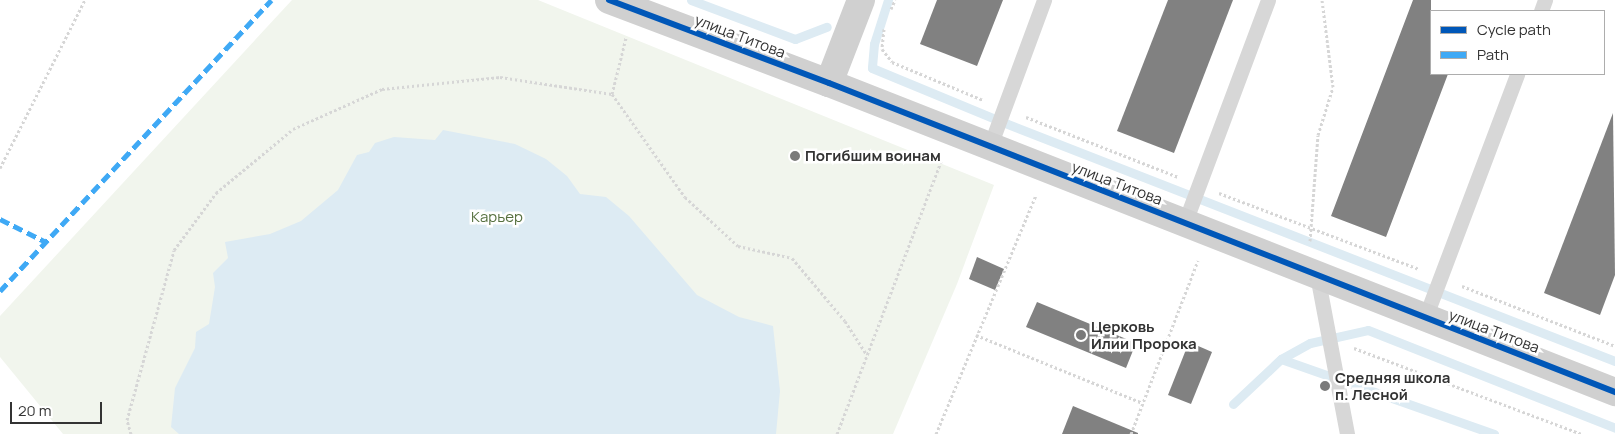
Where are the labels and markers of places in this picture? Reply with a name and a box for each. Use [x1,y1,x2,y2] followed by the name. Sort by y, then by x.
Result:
[805,147,941,165] place label: Погибшим воинам
[789,150,801,162] marker: Погибшим воинам
[1091,317,1197,352] place label: Церковь Илии Пророка
[1075,329,1087,341] marker: Церковь Илии Пророка
[1335,368,1450,403] place label: Средняя школа п. Лесной
[1319,380,1331,392] marker: Средняя школа п. Лесной

